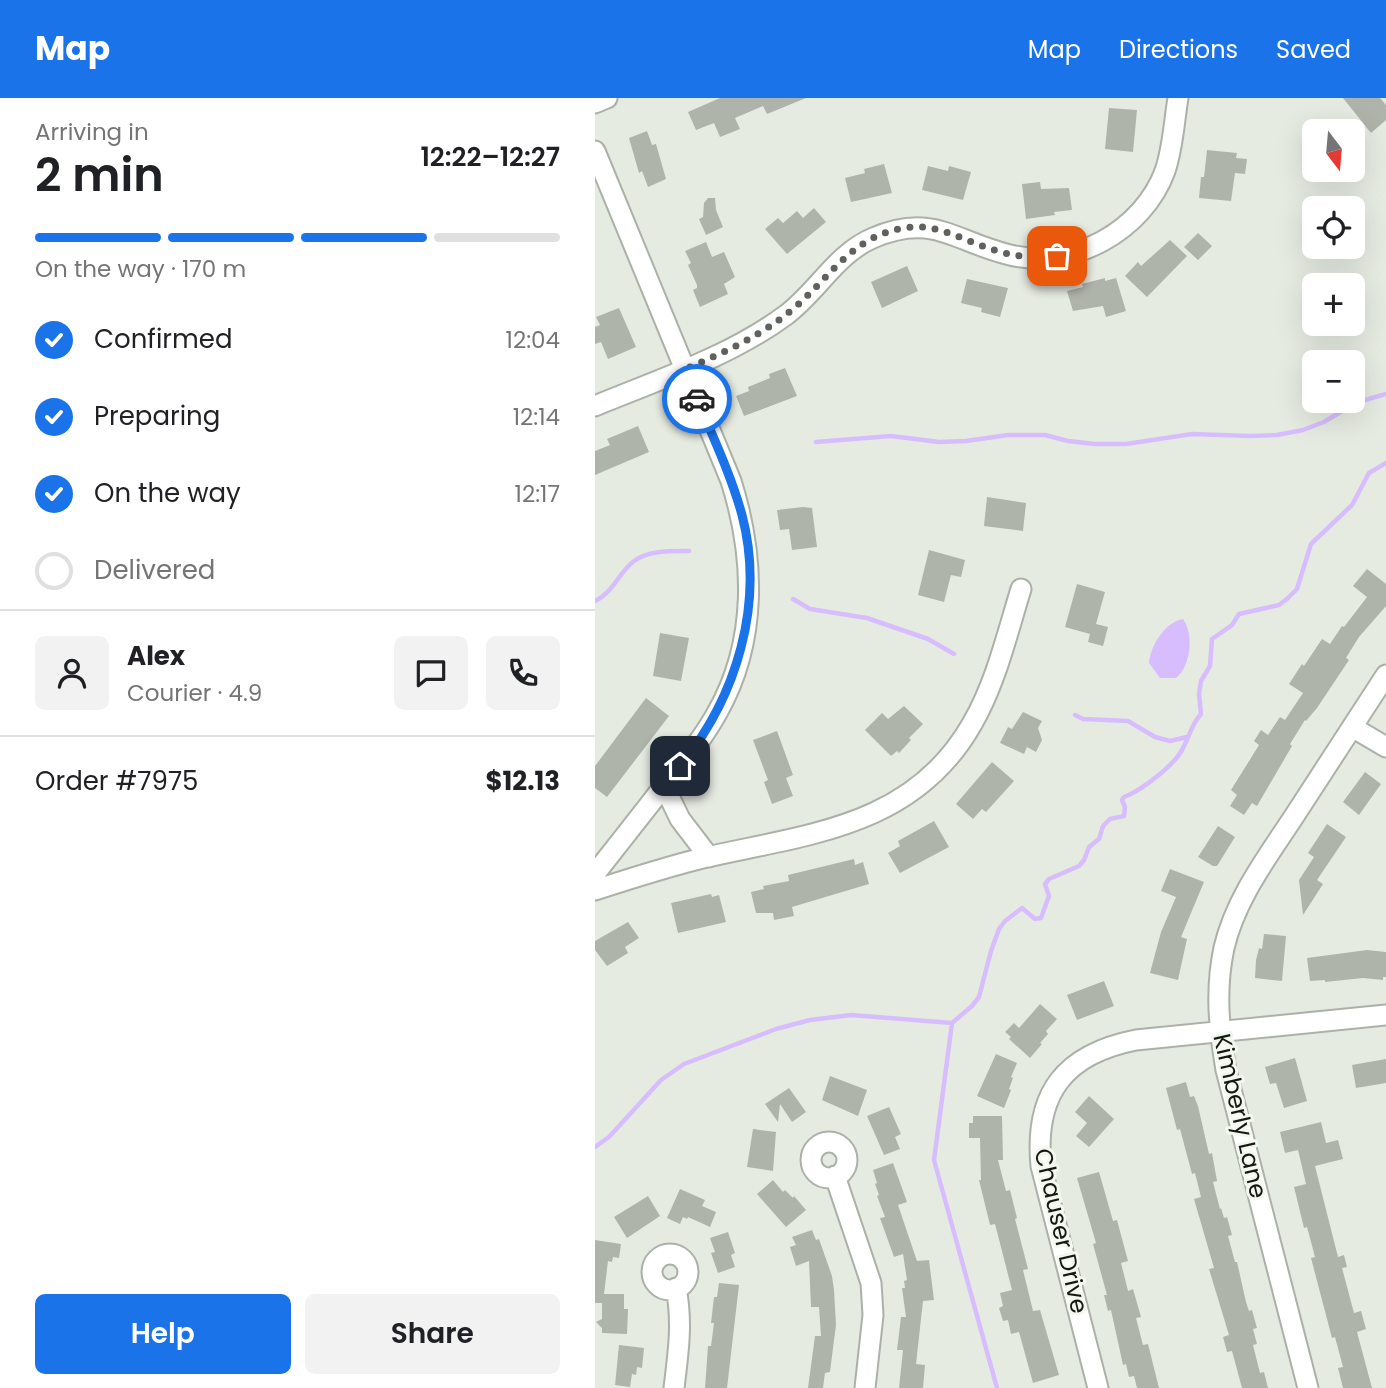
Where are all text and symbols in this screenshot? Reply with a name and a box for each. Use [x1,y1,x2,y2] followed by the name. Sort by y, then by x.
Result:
[35,25,110,72] text: Map
[1028,33,1081,66] text: Map
[1119,33,1238,66] text: Directions
[1276,33,1351,66] text: Saved
[35,116,149,148] text: Arriving in
[1302,119,1365,182] north arrow
[1302,119,1365,413] map controls
[420,139,560,175] text: 12:22–12:27
[35,143,164,207] text: 2 min
[1302,196,1365,259] button: locate
[1027,226,1087,286] pin
[1038,237,1076,275] icon: bag
[35,253,246,285] text: On the way · 170 m
[1302,273,1365,336] button: +
[35,321,73,359] icon: check
[94,321,232,357] text: Confirmed
[506,324,560,356] text: 12:04
[1302,350,1365,413] button: −
[662,364,732,434] courier
[678,380,716,418] icon: car
[35,398,73,436] icon: check
[94,398,220,434] text: Preparing
[513,401,560,433] text: 12:14
[35,475,73,513] icon: check
[94,475,241,511] text: On the way
[515,478,560,510] text: 12:17
[94,552,215,588] text: Delivered
[35,636,109,710] button: person
[394,636,468,710] button: chat
[486,636,560,710] button: phone
[127,638,185,674] text: Alex
[127,677,262,709] text: Courier · 4.9
[650,736,710,796] pin
[661,747,699,785] icon: home
[35,763,198,799] text: Order #7975
[485,763,560,799] text: $12.13
[1206,1030,1275,1201] street label: Kimberly Lane
[1026,1145,1097,1317] street label: Chauser Drive
[35,1294,291,1374] button: Help
[305,1294,560,1374] button: Share

